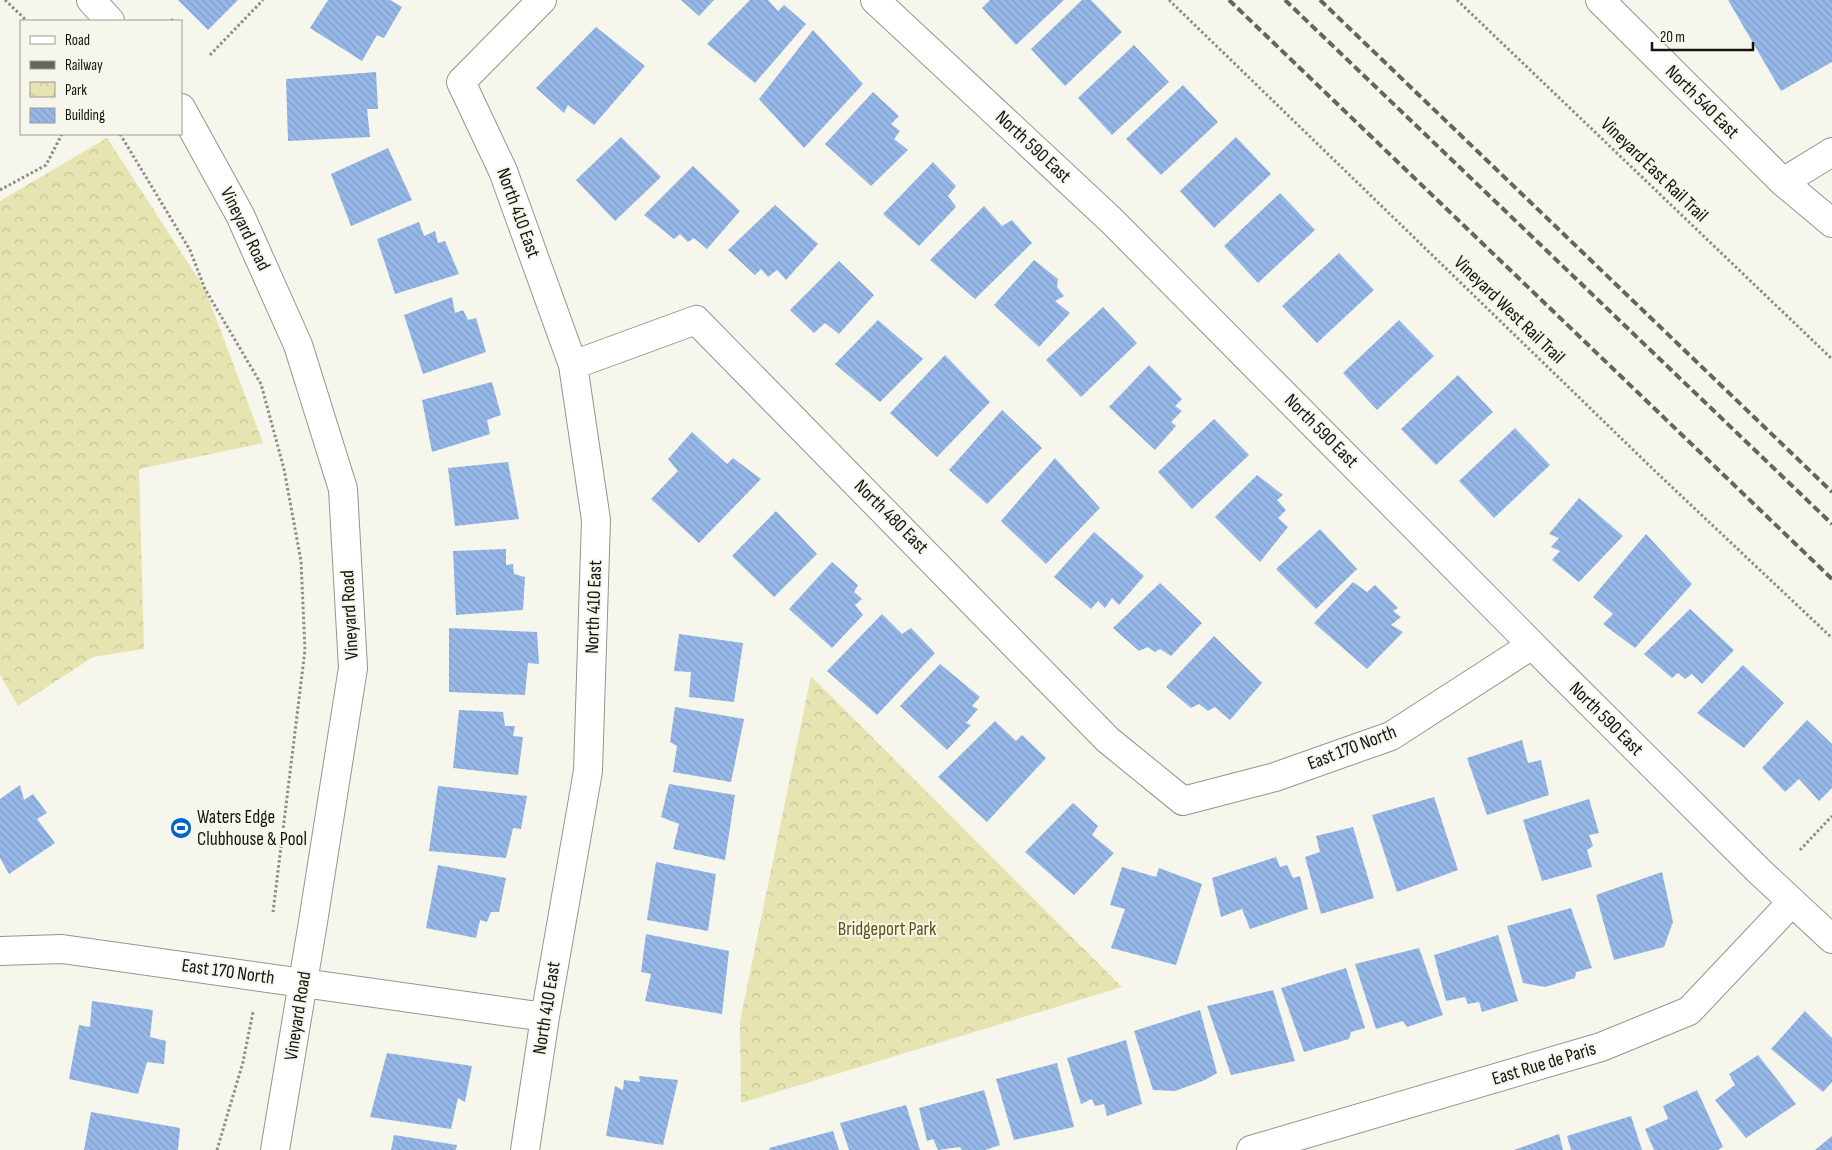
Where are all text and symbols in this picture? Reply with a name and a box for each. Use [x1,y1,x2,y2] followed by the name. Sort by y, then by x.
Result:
[20,20,182,135] legend
[1652,20,1753,52] scale bar
[1660,28,1685,47] text: 20 m
[65,31,90,50] text: Road
[65,56,103,75] text: Railway
[1660,60,1744,144] street label: North 540 East
[65,81,87,100] text: Park
[65,106,105,125] text: Building
[990,106,1076,188] street label: North 590 East
[1595,113,1713,227] street label: Vineyard East Rail Trail
[491,165,545,261] street label: North 410 East
[215,184,275,274] street label: Vineyard Road
[1449,251,1569,369] street label: Vineyard West Rail Trail
[1279,389,1363,473] street label: North 590 East
[849,475,933,559] street label: North 480 East
[581,560,607,654] street label: North 410 East
[336,570,364,660] street label: Vineyard Road
[1564,677,1648,761] street label: North 590 East
[1304,721,1400,775] street label: East 170 North
[197,806,307,851] place label: Waters Edge Clubhouse & Pool
[169,816,193,840] sports icon: Waters Edge Clubhouse & Pool
[838,918,937,941] park label: Bridgeport Park
[180,954,276,990] street label: East 170 North
[528,960,566,1056] street label: North 410 East
[280,970,316,1062] street label: Vineyard Road
[1489,1037,1599,1091] street label: East Rue de Paris

